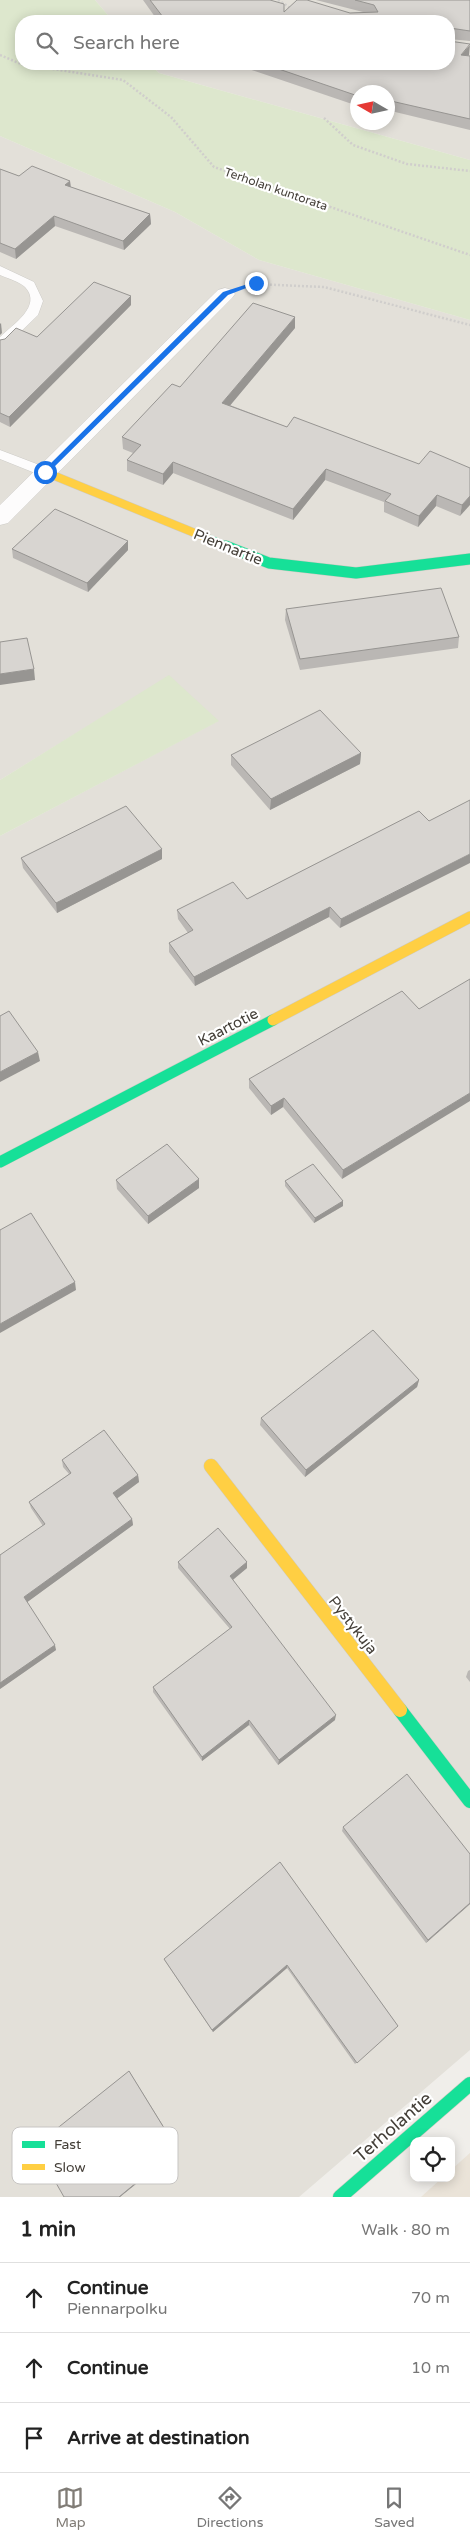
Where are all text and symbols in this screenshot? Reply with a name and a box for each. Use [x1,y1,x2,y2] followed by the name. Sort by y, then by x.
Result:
[15,15,455,70] search box
[33,29,61,57] icon: search
[73,32,180,54] text: Search here
[350,85,395,130] north arrow
[223,165,329,213] street label: Terholan kuntorata
[245,272,268,295] route end
[34,461,57,484] route start
[191,525,265,569] street label: Piennartie
[195,1004,261,1050] street label: Kaartotie
[325,1592,381,1658] street label: Pystykuja
[350,2087,436,2167] street label: Terholantie
[12,2127,178,2184] legend
[54,2136,82,2153] text: Fast
[410,2137,455,2182] map controls
[410,2137,455,2182] button: locate
[54,2159,86,2176] text: Slow
[20,2217,76,2242] text: 1 min
[361,2220,450,2240] text: Walk · 80 m
[67,2277,149,2299] text: Continue
[20,2284,48,2312] icon: ahead
[411,2288,450,2308] text: 70 m
[67,2299,168,2319] text: Piennarpolku
[20,2354,48,2382] icon: ahead
[67,2357,149,2379] text: Continue
[411,2358,450,2378] text: 10 m
[20,2424,48,2452] icon: arrive
[67,2427,250,2449] text: Arrive at destination
[55,2484,86,2531] tab: Map
[196,2484,263,2531] tab: Directions
[374,2484,415,2531] tab: Saved

